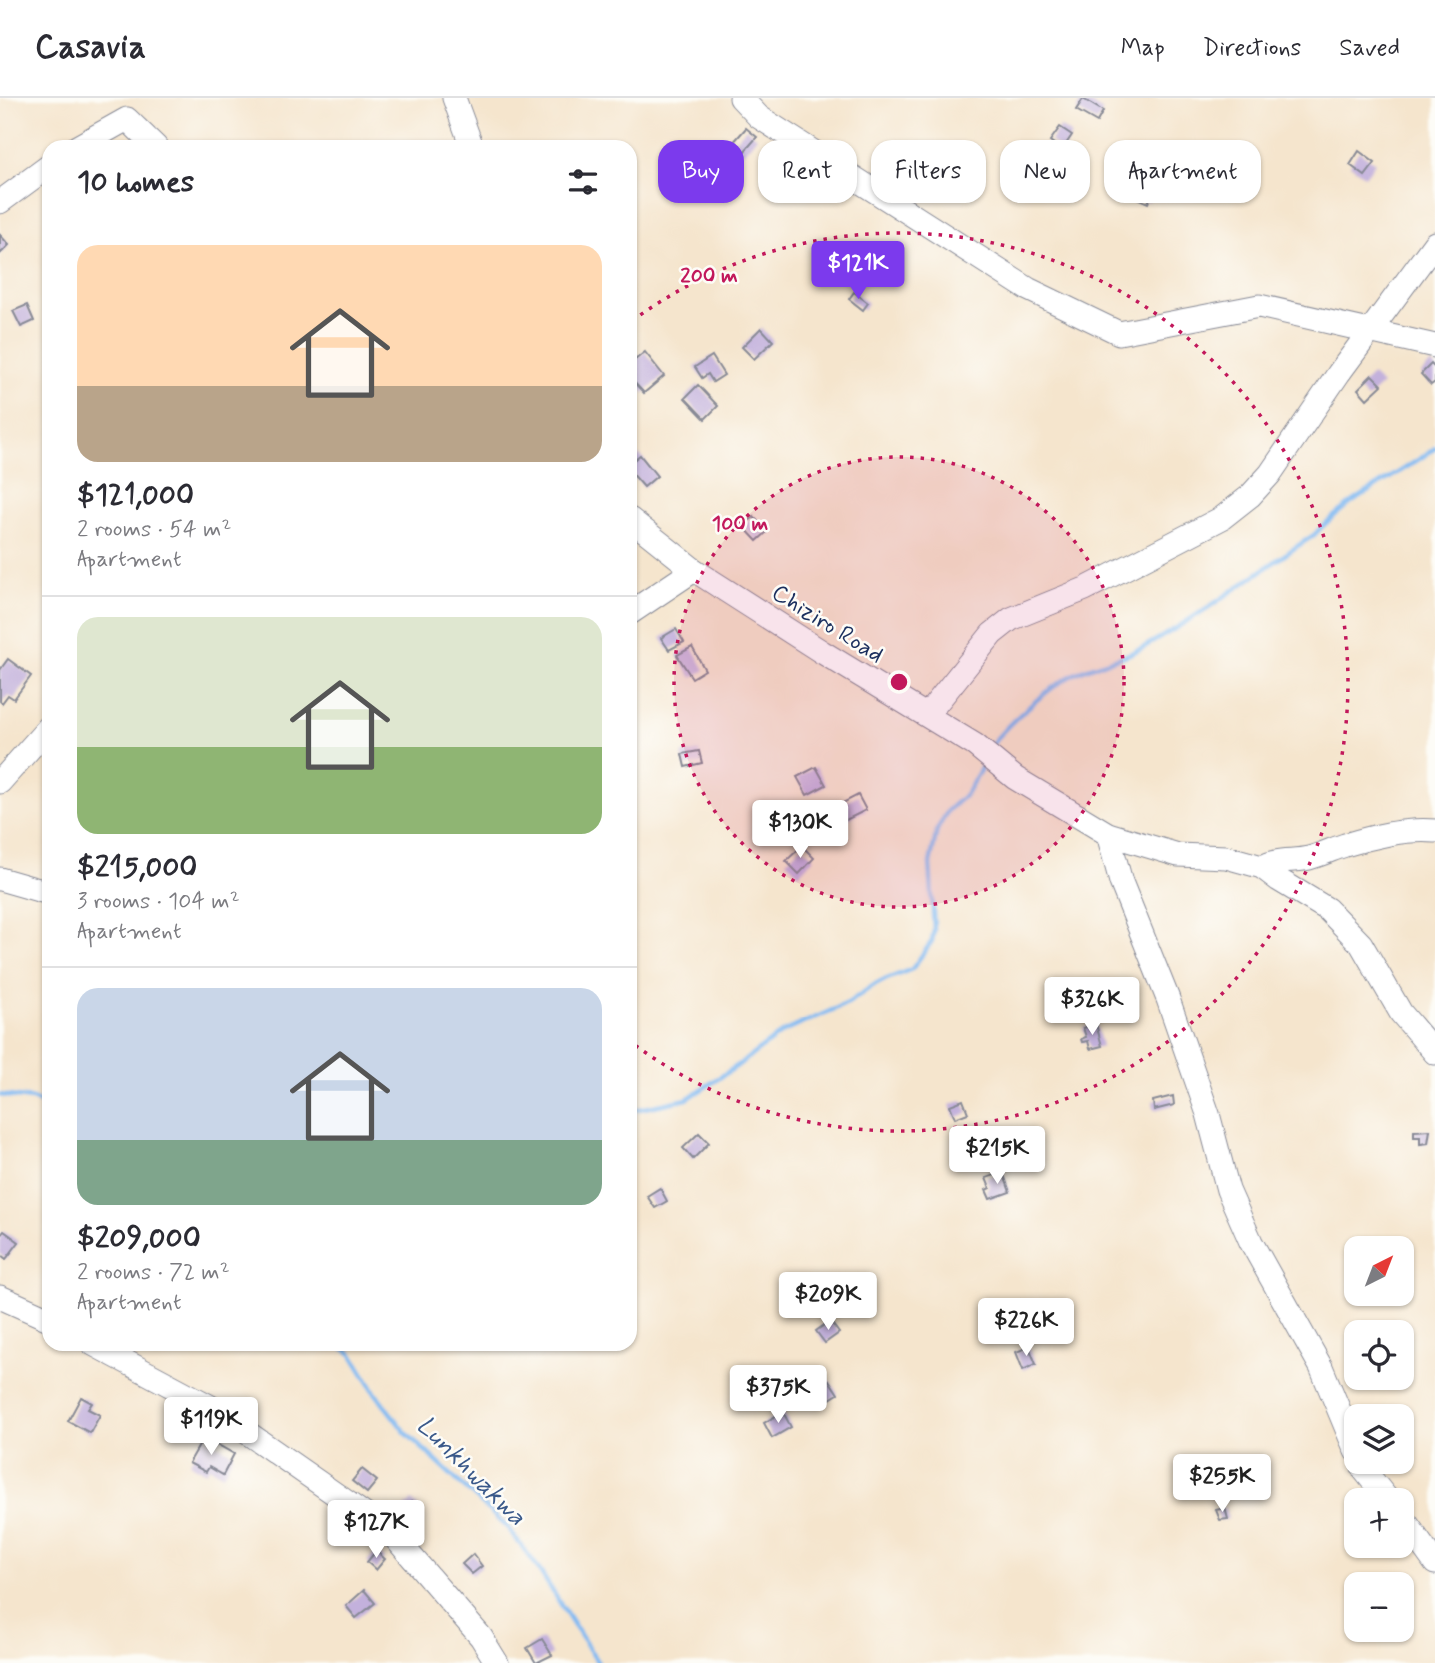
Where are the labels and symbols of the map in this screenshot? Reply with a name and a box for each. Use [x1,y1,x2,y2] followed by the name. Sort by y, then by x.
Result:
[809,242,907,301] pin: $121K
[680,262,738,290] text: 200 m
[712,510,768,538] text: 100 m
[765,578,889,671] street label: Chiziro Road
[887,670,911,694] centre of rings
[751,800,849,860] pin: $130K
[1043,978,1141,1037] pin: $326K
[948,1126,1046,1186] pin: $215K
[1344,1236,1414,1306] north arrow
[779,1272,877,1332] pin: $209K
[977,1298,1075,1358] pin: $226K
[729,1366,827,1425] pin: $375K
[162,1398,260,1457] pin: $119K
[408,1409,533,1534] water label: Lunkhwakwa
[1173,1454,1271,1514] pin: $255K
[327,1500,425,1560] pin: $127K

